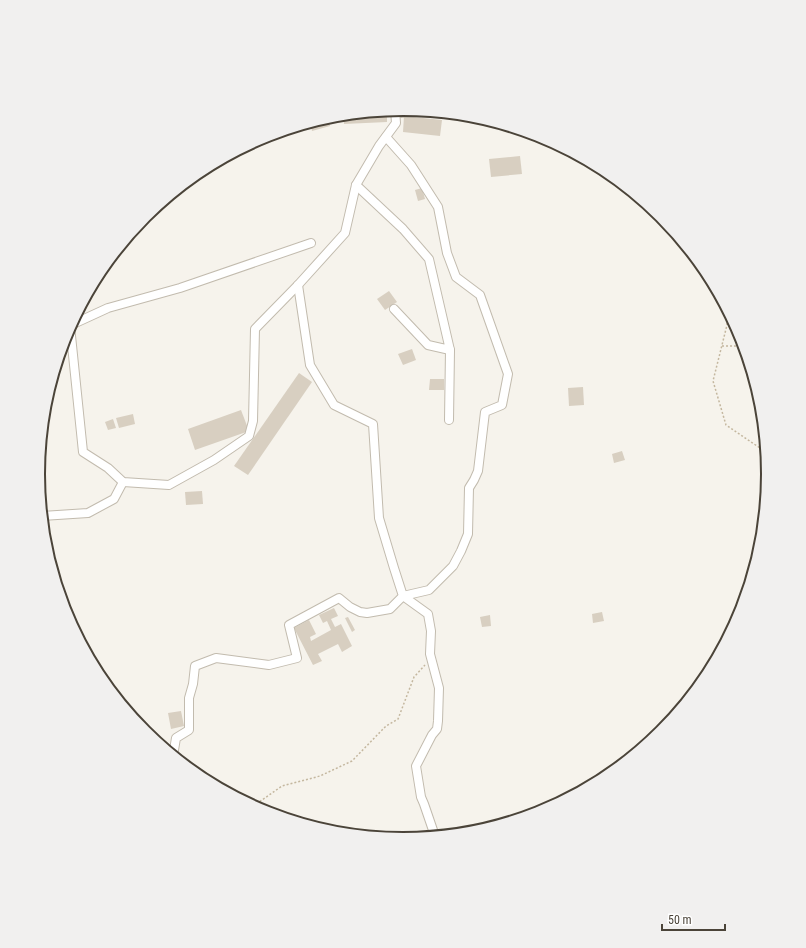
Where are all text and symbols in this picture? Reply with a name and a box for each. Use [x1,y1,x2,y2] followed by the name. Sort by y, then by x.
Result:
[662,906,725,932] scale bar
[668,913,692,927] text: 50 m

